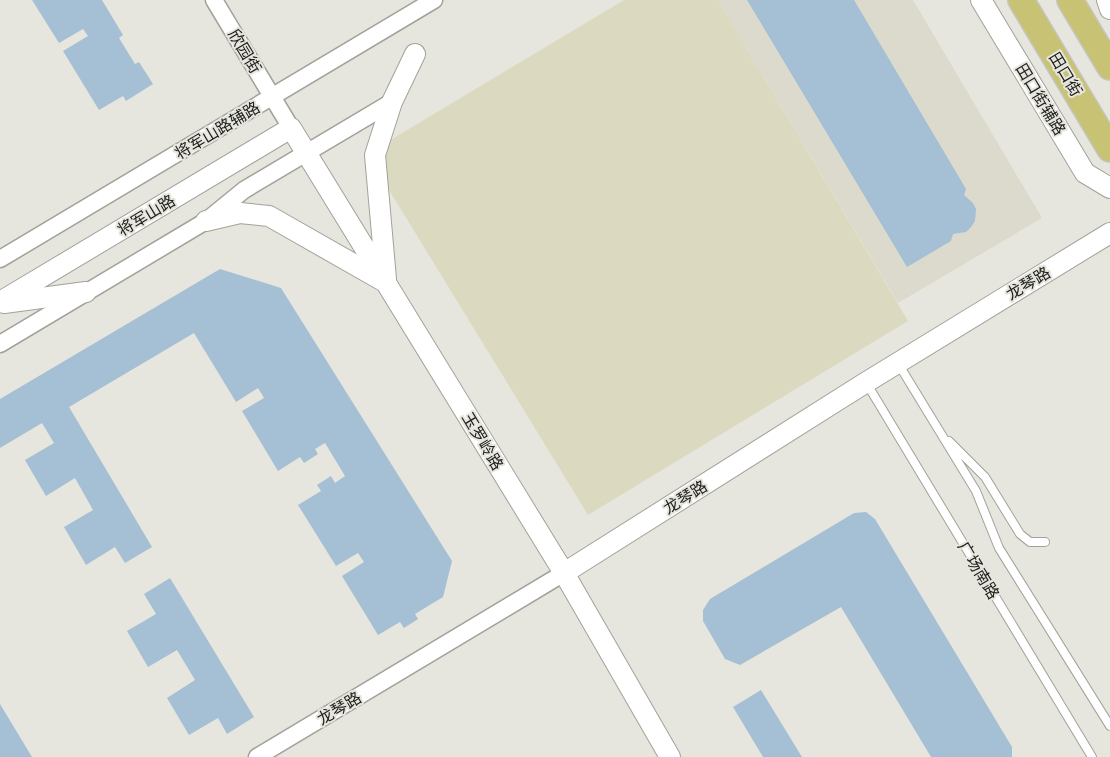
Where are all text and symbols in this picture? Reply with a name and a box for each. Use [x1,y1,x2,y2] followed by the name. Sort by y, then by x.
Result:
[224,25,266,77] street label: 欣园街
[1045,48,1087,100] street label: 田口街
[1012,60,1070,138] street label: 田口街辅路
[171,97,263,163] street label: 将军山路辅路
[113,190,179,240] street label: 将军山路
[1002,262,1054,304] street label: 龙琴路
[458,408,508,474] street label: 玉罗岭路
[659,476,711,518] street label: 龙琴路
[954,537,1004,603] street label: 广场南路
[313,687,365,729] street label: 龙琴路

